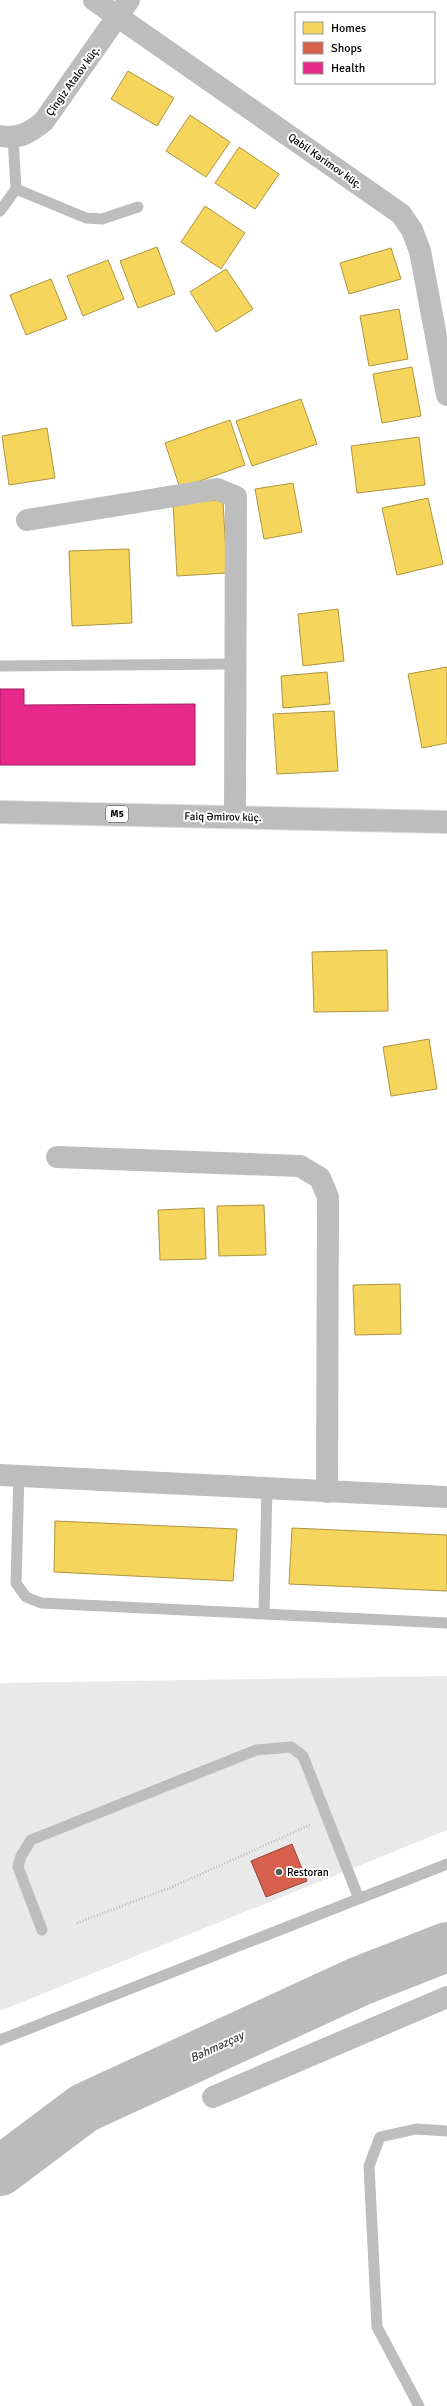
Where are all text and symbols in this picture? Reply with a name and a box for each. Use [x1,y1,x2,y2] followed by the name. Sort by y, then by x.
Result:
[295,12,435,84] legend
[331,21,366,36] text: Homes
[331,41,362,56] text: Shops
[43,43,103,118] street label: Çingiz Atalov küç.
[331,61,365,76] text: Health
[285,131,365,191] street label: Qabil Kərimov küç.
[106,806,128,822] road number: M5
[184,810,262,824] street label: Faiq Əmirov küç.
[287,1866,329,1879] place label: Restoran
[274,1867,284,1877] marker: Restoran
[188,2027,248,2066] water label: Bəhməzçay

